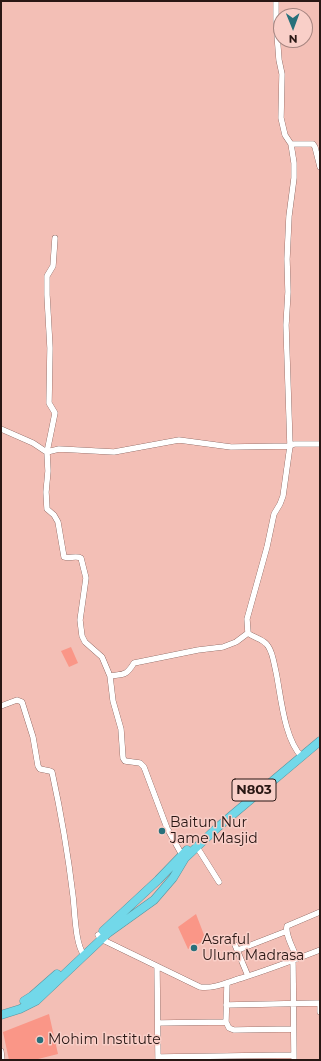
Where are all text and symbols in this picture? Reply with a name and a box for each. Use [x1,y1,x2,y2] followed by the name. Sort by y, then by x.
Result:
[273,8,313,48] north arrow
[289,32,298,46] text: N
[232,779,276,801] road number: N803
[170,815,258,848] place label: Baitun Nur Jame Masjid
[157,826,167,836] marker: Baitun Nur Jame Masjid
[202,932,304,964] place label: Asraful Ulum Madrasa
[189,943,199,953] marker: Asraful Ulum Madrasa
[48,1032,161,1048] place label: Mohim Institute
[35,1035,45,1045] marker: Mohim Institute

